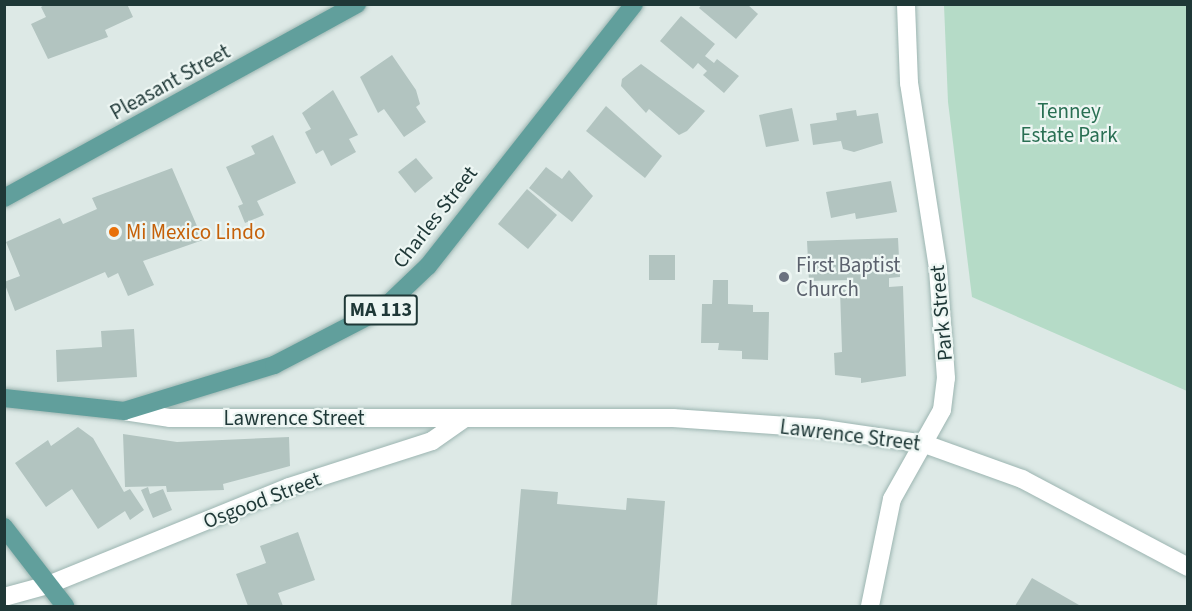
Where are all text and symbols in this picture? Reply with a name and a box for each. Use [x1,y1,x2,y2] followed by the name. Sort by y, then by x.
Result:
[106,39,234,125] street label: Pleasant Street
[1020,98,1118,148] park label: Tenney Estate Park
[387,161,483,273] street label: Charles Street
[126,219,265,245] place label: Mi Mexico Lindo
[107,225,121,239] marker: Mi Mexico Lindo
[796,252,900,302] place label: First Baptist Church
[924,264,958,362] street label: Park Street
[777,270,791,284] marker: First Baptist Church
[344,293,418,327] road number: MA 113
[223,405,365,431] street label: Lawrence Street
[778,414,922,456] street label: Lawrence Street
[199,466,325,534] street label: Osgood Street

